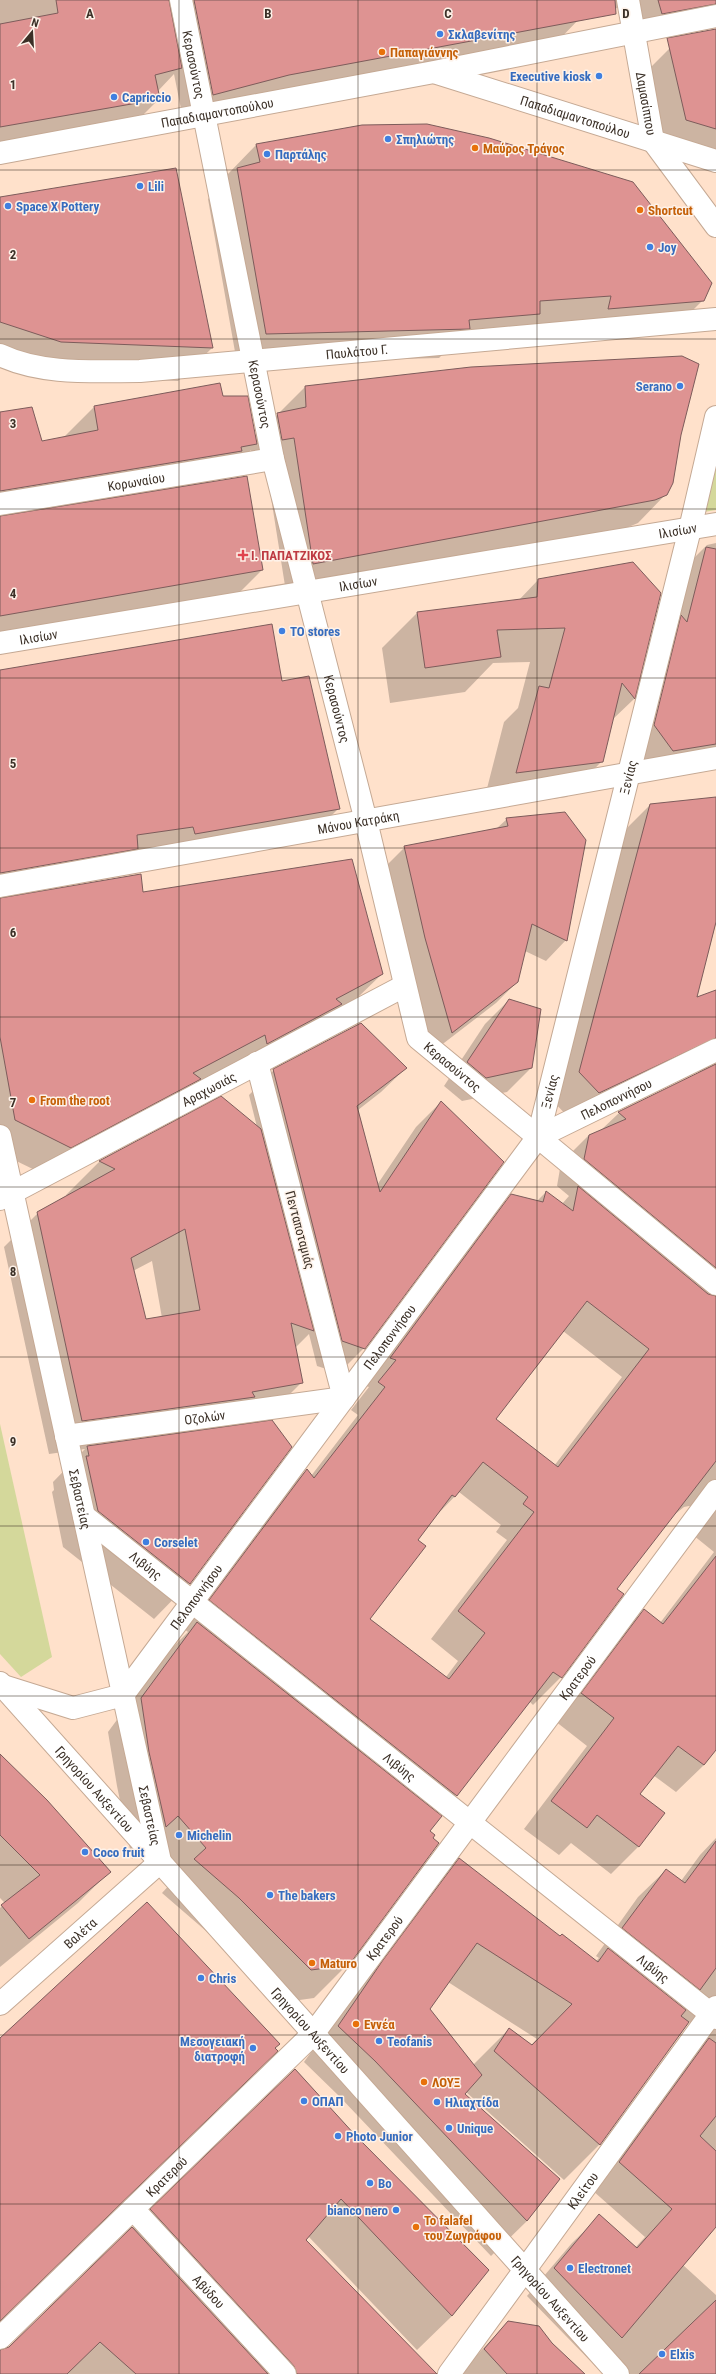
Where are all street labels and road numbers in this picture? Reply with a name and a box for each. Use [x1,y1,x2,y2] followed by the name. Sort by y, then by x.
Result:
[180,29,208,100] street label: Κερασούντος
[633,71,659,136] street label: Δαμασίππου
[519,92,632,141] street label: Παπαδιαμαντοπούλου
[160,95,275,130] street label: Παπαδιαμαντοπούλου
[325,341,389,362] street label: Παυλάτου Γ.
[246,359,274,430] street label: Κερασούντος
[106,469,166,494] street label: Κορωναίου
[657,520,698,541] street label: Ιλισίων
[338,573,379,594] street label: Ιλισίων
[18,626,59,647] street label: Ιλισίων
[321,673,353,744] street label: Κερασούντος
[616,758,639,796] street label: Ξενίας
[316,807,400,837] street label: Μάνου Κατράκη
[421,1039,484,1095] street label: Κερασούντος
[179,1069,238,1109] street label: Αραχωσιάς
[538,1073,561,1110] street label: Ξενίας
[578,1075,654,1123] street label: Πελοποννήσου
[282,1189,318,1271] street label: Πενταποταμιάς
[360,1301,418,1372] street label: Πελοποννήσου
[183,1407,227,1427] street label: Οζολών
[66,1468,94,1531] street label: Σεβαστείας
[127,1548,165,1583] street label: Λιβύης
[167,1561,225,1632] street label: Πελοποννήσου
[556,1653,599,1703] street label: Κρατερού
[53,1743,137,1835] street label: Γρηγορίου Αυξεντίου
[380,1749,419,1784] street label: Λιβύης
[136,1784,164,1847] street label: Σεβαστείας
[363,1913,406,1963] street label: Κρατερού
[61,1914,100,1951] street label: Βαλέτα
[634,1951,672,1986] street label: Λιβύης
[268,1984,353,2076] street label: Γρηγορίου Αυξεντίου
[143,2153,190,2200] street label: Κρατερού
[564,2169,601,2212] street label: Κλείτου
[508,2253,593,2345] street label: Γρηγορίου Αυξεντίου
[190,2272,228,2311] street label: Αβύδου

